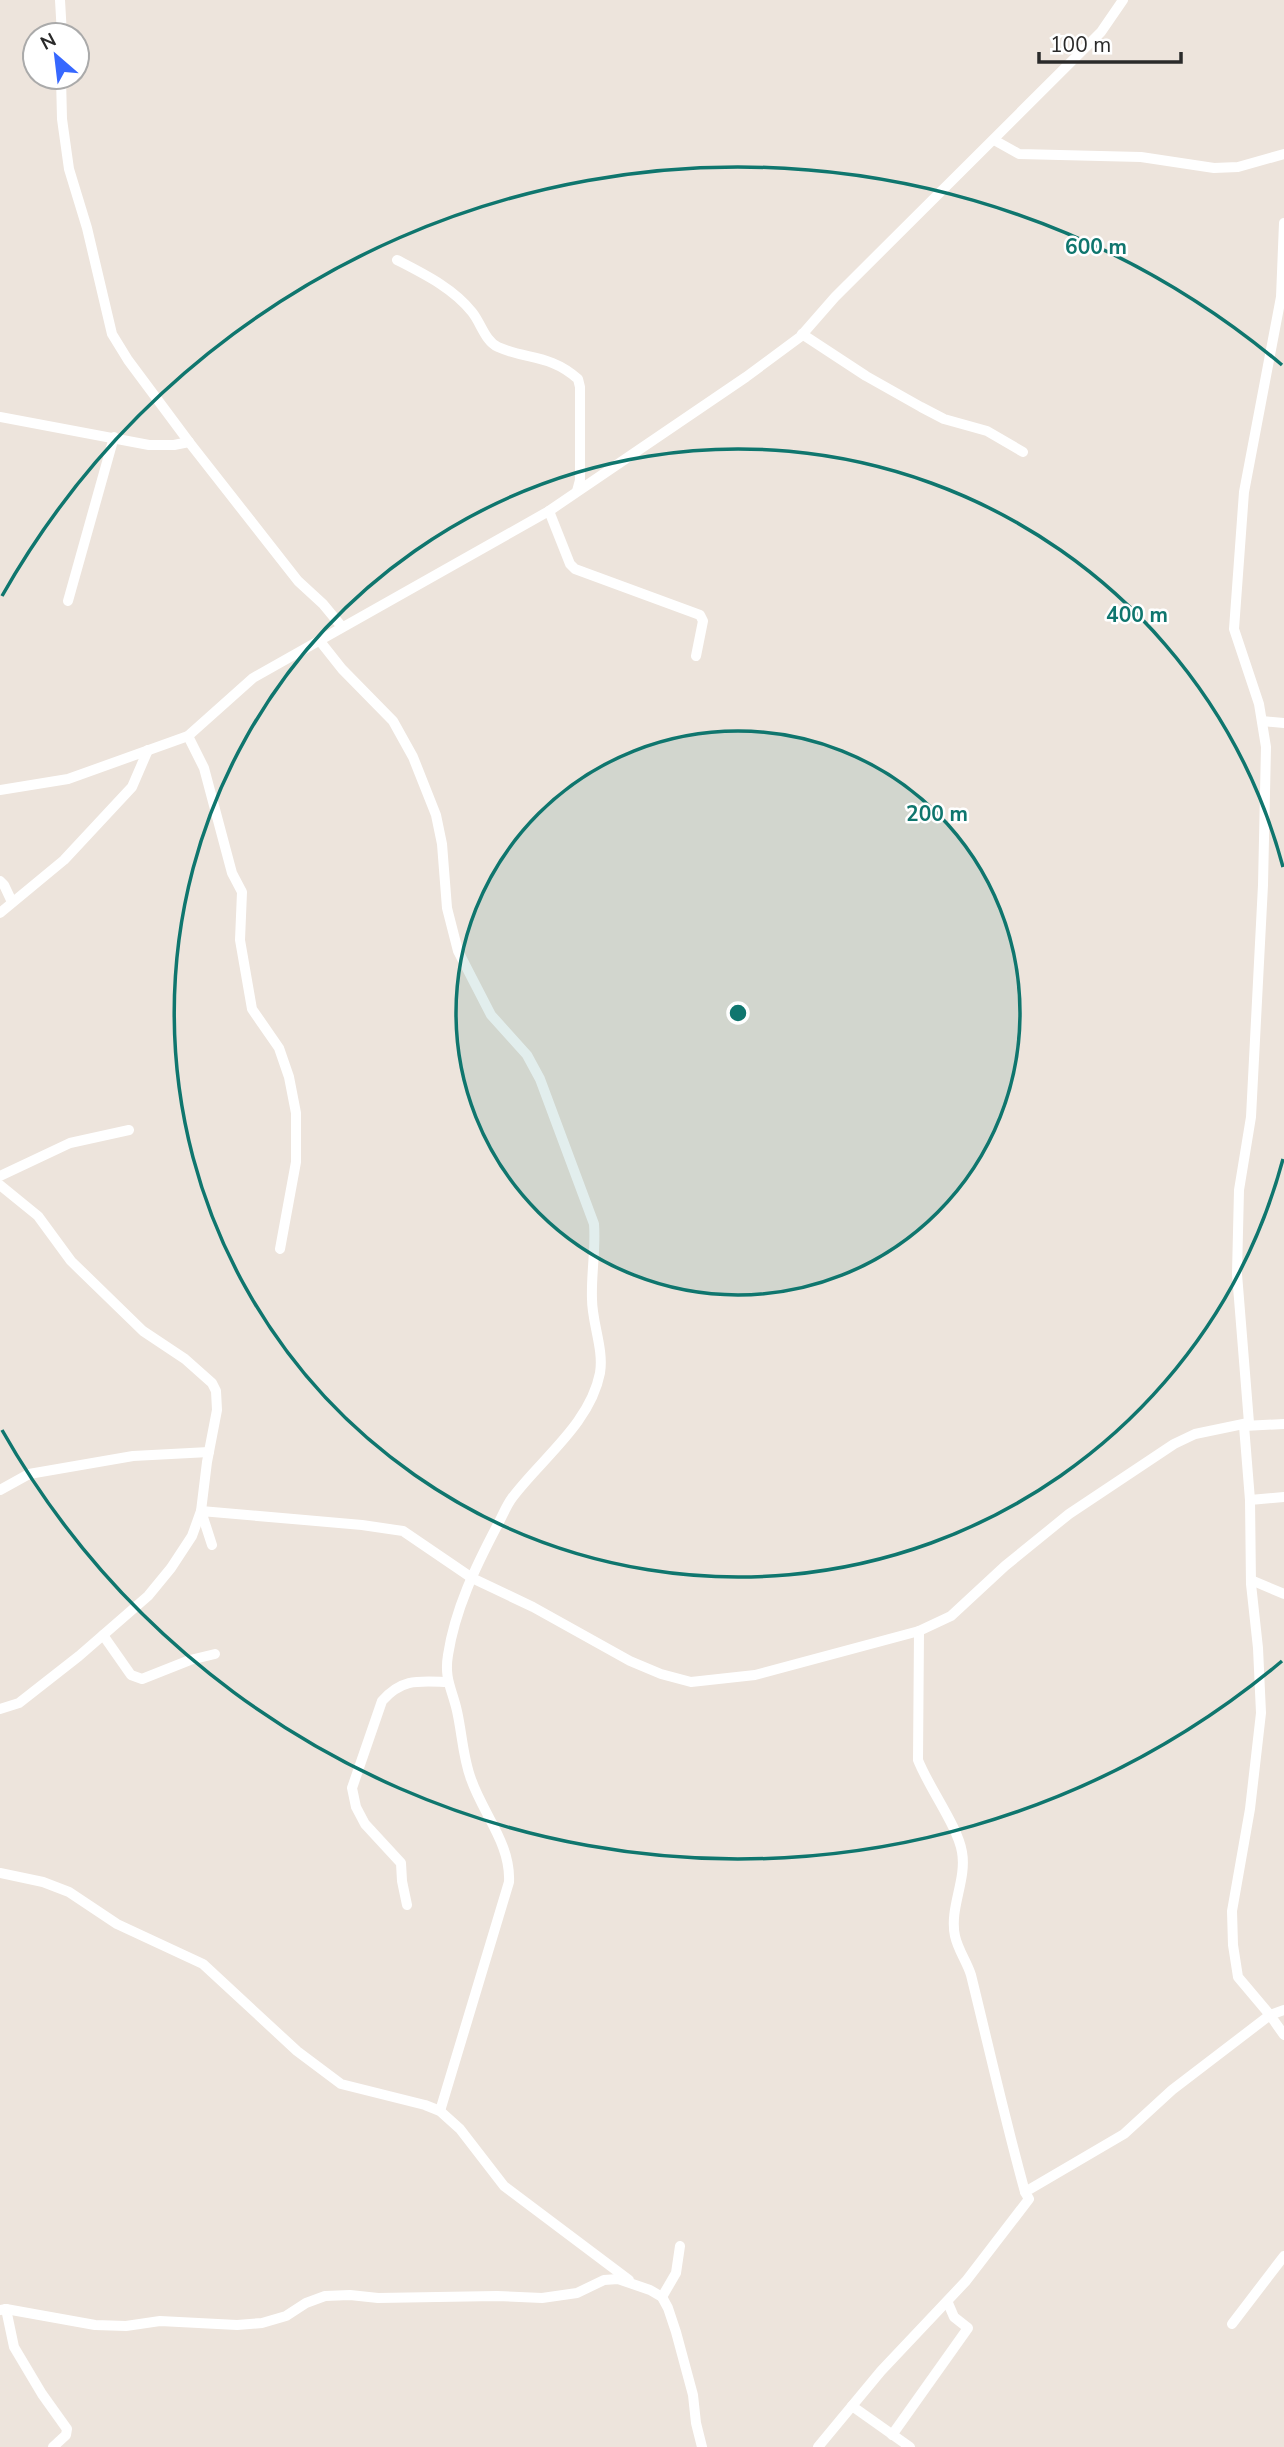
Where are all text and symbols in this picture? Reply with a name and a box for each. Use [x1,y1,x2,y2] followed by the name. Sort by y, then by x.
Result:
[21,21,91,91] north arrow
[1039,21,1181,65] scale bar
[36,27,61,57] text: N
[1050,31,1111,59] text: 100 m
[1065,233,1127,261] text: 600 m
[1106,601,1168,629] text: 400 m
[906,800,968,828] text: 200 m
[726,1001,750,1025] centre of rings

